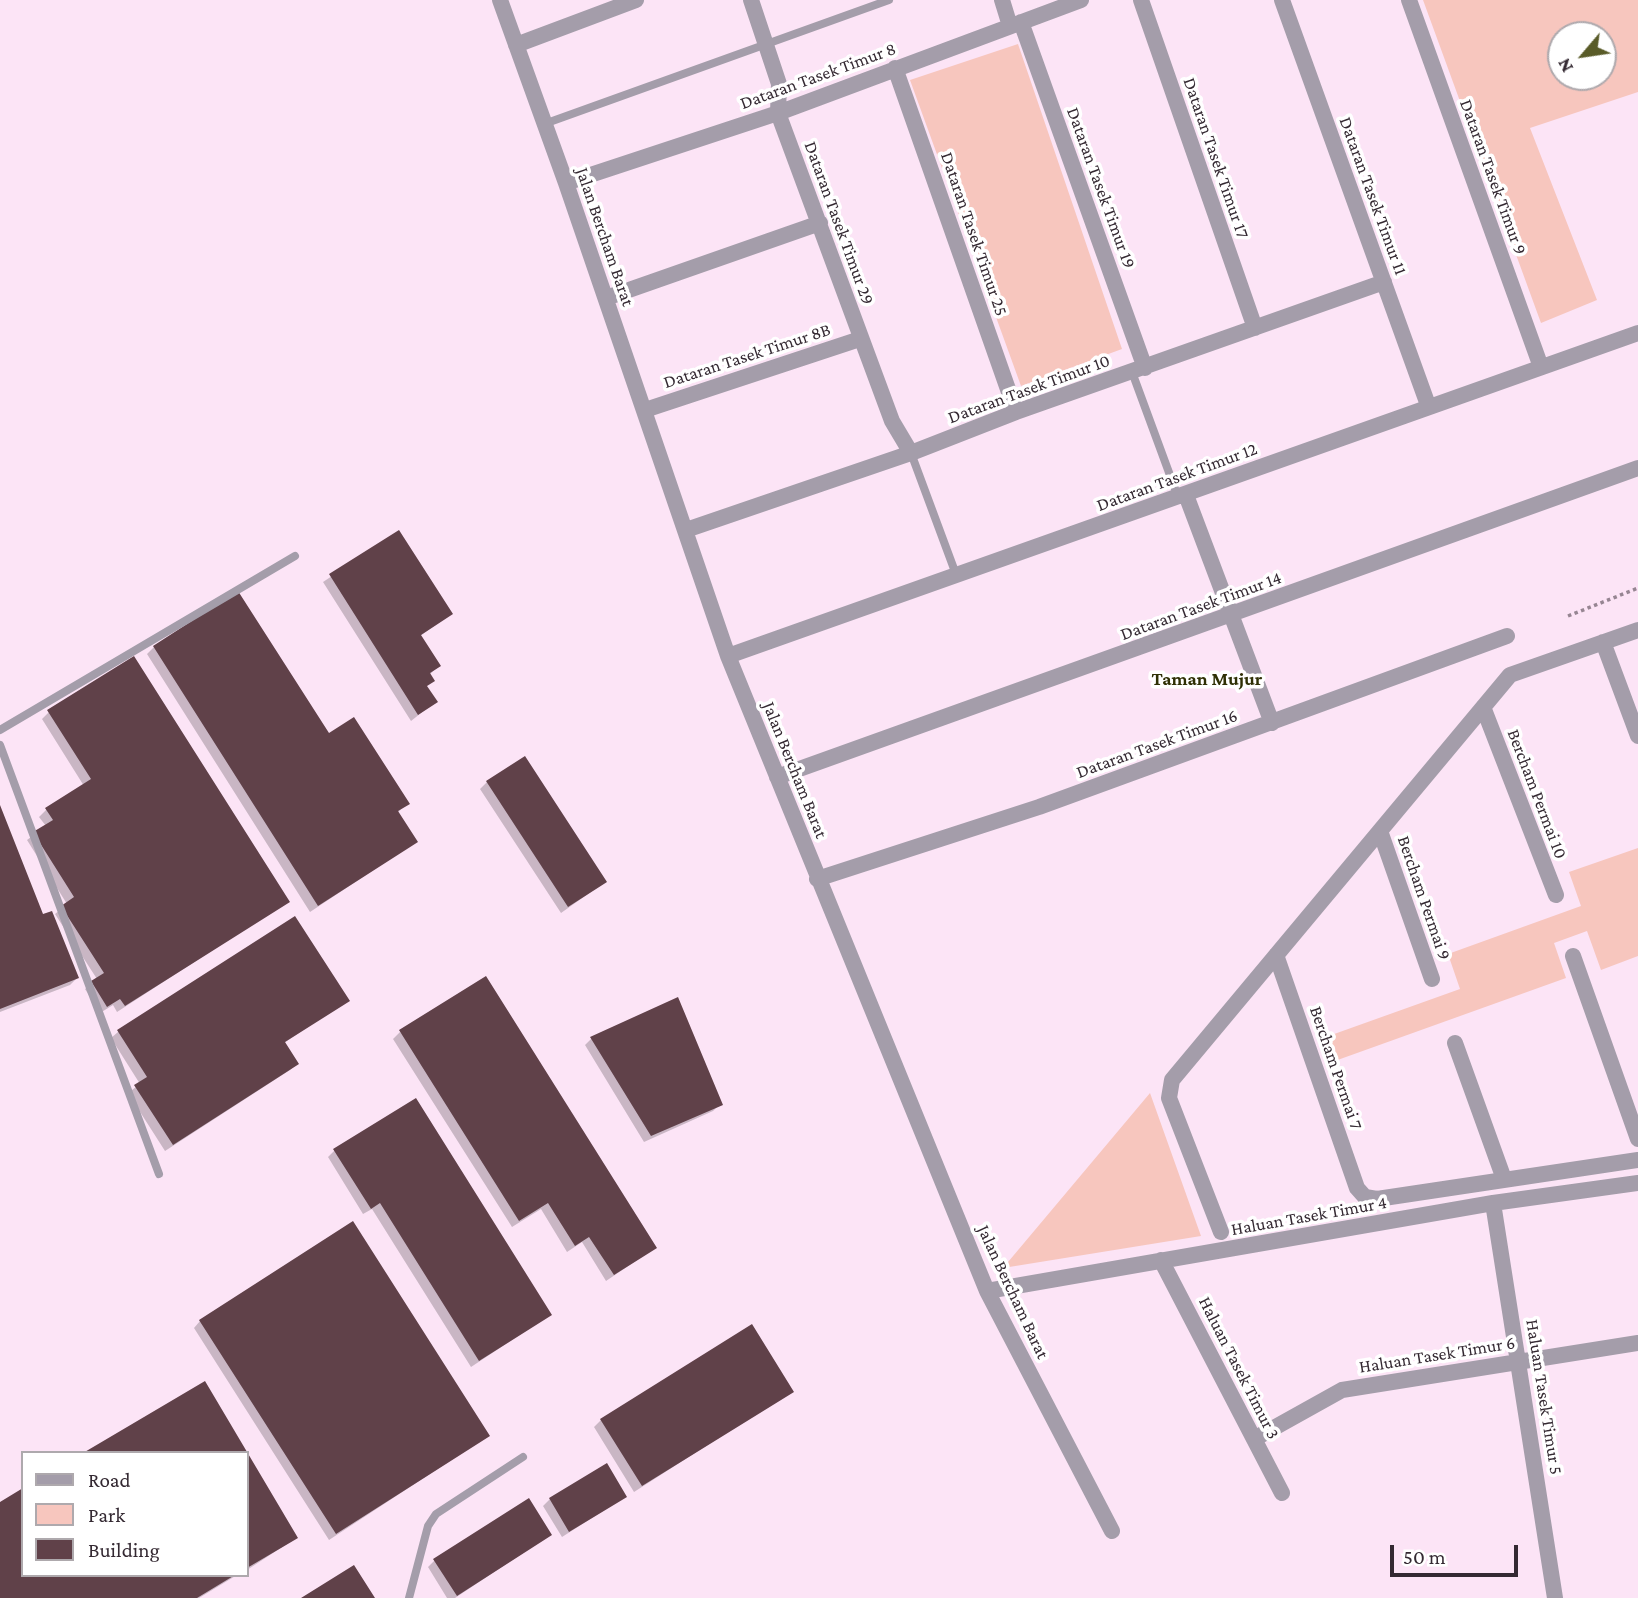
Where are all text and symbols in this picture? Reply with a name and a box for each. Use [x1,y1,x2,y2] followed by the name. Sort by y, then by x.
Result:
[1547,21,1617,91] north arrow
[737,38,899,114] street label: Dataran Tasek Timur 8
[1553,55,1577,76] text: N
[1178,75,1254,241] street label: Dataran Tasek Timur 17
[1455,96,1531,258] street label: Dataran Tasek Timur 9
[1062,105,1140,271] street label: Dataran Tasek Timur 19
[1334,114,1412,278] street label: Dataran Tasek Timur 11
[799,138,879,308] street label: Dataran Tasek Timur 29
[936,149,1012,319] street label: Dataran Tasek Timur 25
[571,165,639,309] street label: Jalan Bercham Barat
[661,319,833,393] street label: Dataran Tasek Timur 8B
[945,350,1113,428] street label: Dataran Tasek Timur 10
[1094,438,1260,516] street label: Dataran Tasek Timur 12
[1117,567,1285,645] street label: Dataran Tasek Timur 14
[1152,668,1262,690] district label: Taman Mujur
[758,699,832,841] street label: Jalan Bercham Barat
[1074,705,1240,783] street label: Dataran Tasek Timur 16
[1502,726,1572,862] street label: Bercham Permai 10
[1393,833,1455,963] street label: Bercham Permai 9
[1305,1003,1367,1133] street label: Bercham Permai 7
[1229,1192,1389,1240] street label: Haluan Tasek Timur 4
[973,1222,1053,1362] street label: Jalan Bercham Barat
[1194,1293,1284,1443] street label: Haluan Tasek Timur 3
[1521,1318,1567,1476] street label: Haluan Tasek Timur 5
[1357,1332,1517,1378] street label: Haluan Tasek Timur 6
[21,1451,248,1577] legend
[88,1468,131,1492] text: Road
[88,1503,125,1527] text: Park
[1393,1532,1521,1576] scale bar
[88,1538,160,1562] text: Building
[1403,1545,1446,1569] text: 50 m

